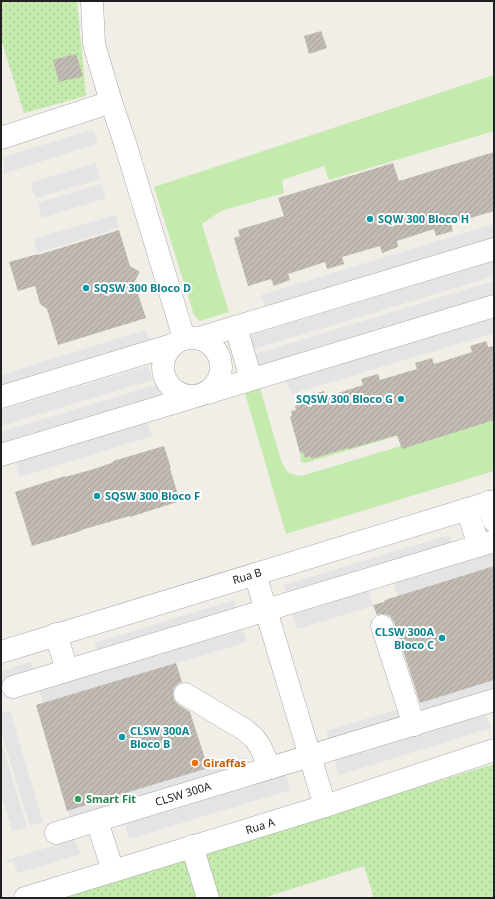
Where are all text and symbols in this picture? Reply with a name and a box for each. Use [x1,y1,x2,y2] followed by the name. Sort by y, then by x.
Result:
[378,211,469,226] place label: SQW 300 Bloco H
[365,214,375,224] marker: SQW 300 Bloco H
[94,280,191,295] place label: SQSW 300 Bloco D
[81,283,91,293] marker: SQSW 300 Bloco D
[296,391,393,406] place label: SQSW 300 Bloco G
[396,394,406,404] marker: SQSW 300 Bloco G
[105,488,200,503] place label: SQSW 300 Bloco F
[92,491,102,501] marker: SQSW 300 Bloco F
[230,564,263,587] street label: Rua B
[375,624,434,652] place label: CLSW 300A Bloco C
[437,633,447,643] marker: CLSW 300A Bloco C
[130,723,190,751] place label: CLSW 300A Bloco B
[117,732,127,742] marker: CLSW 300A Bloco B
[203,755,247,770] place label: Giraffas
[190,758,200,768] marker: Giraffas
[153,778,214,809] street label: CLSW 300A
[86,791,136,806] place label: Smart Fit
[73,794,83,804] marker: Smart Fit
[243,814,277,837] street label: Rua A

